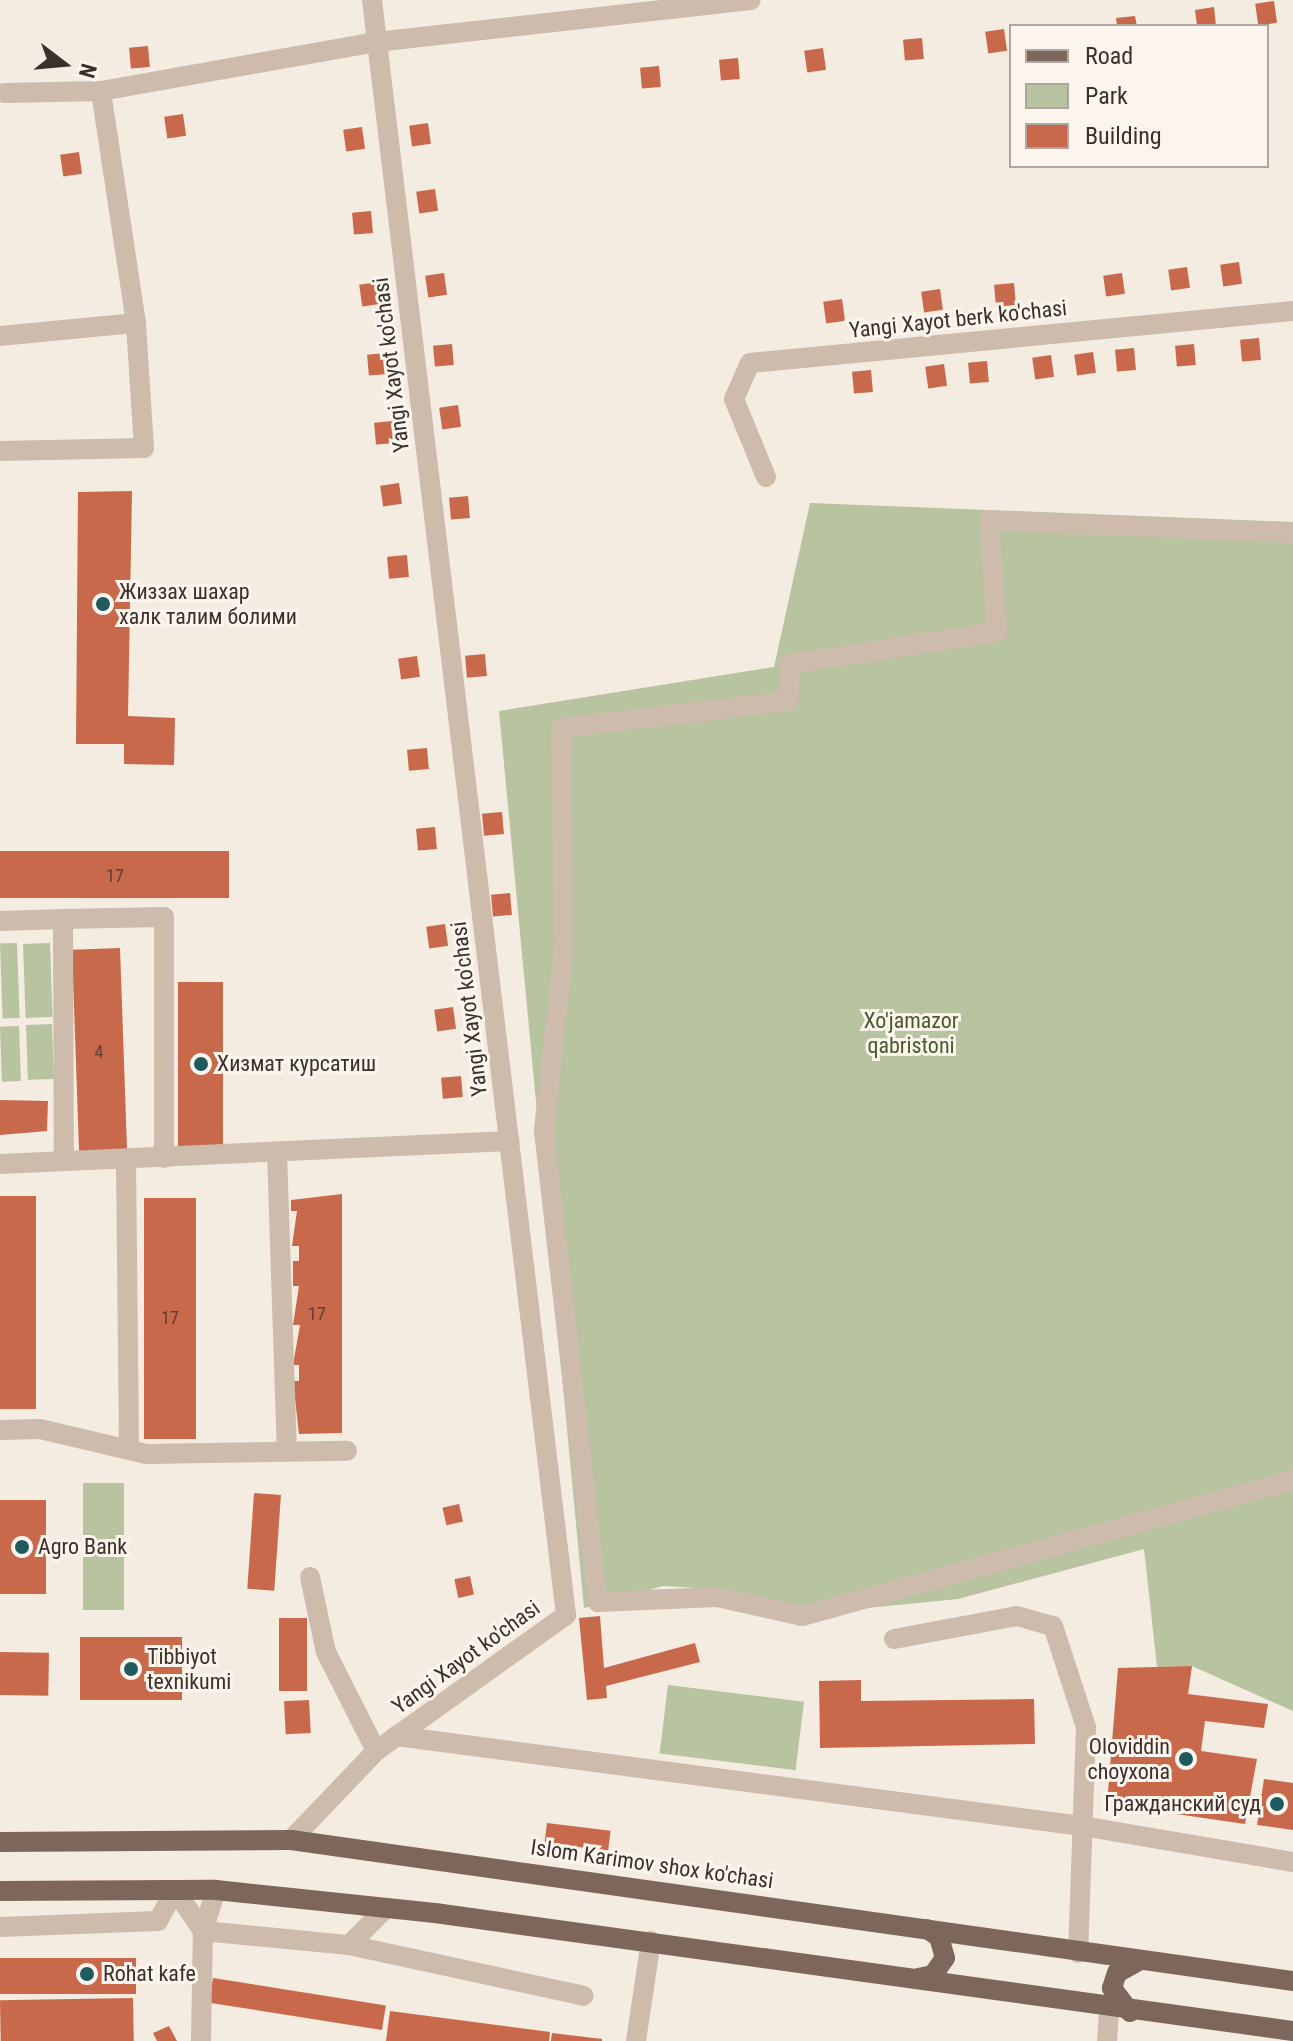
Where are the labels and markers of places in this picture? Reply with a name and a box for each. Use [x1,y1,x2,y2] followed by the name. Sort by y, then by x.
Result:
[119,578,297,630] place label: Жиззах шахар халк талим болими
[94,595,112,613] marker: Жиззах шахар халк талим болими
[217,1051,376,1077] place label: Хизмат курсатиш
[192,1055,210,1073] marker: Хизмат курсатиш
[38,1534,127,1560] place label: Agro Bank
[13,1538,31,1556] marker: Agro Bank
[147,1643,231,1694] place label: Tibbiyot texnikumi
[122,1660,140,1678] marker: Tibbiyot texnikumi
[1087,1733,1170,1784] place label: Oloviddin choyxona
[1177,1750,1195,1768] marker: Oloviddin choyxona
[1104,1791,1261,1817] place label: Гражданский суд
[1268,1795,1286,1813] marker: Гражданский суд
[103,1961,196,1987] place label: Rohat kafe
[78,1965,96,1983] marker: Rohat kafe

